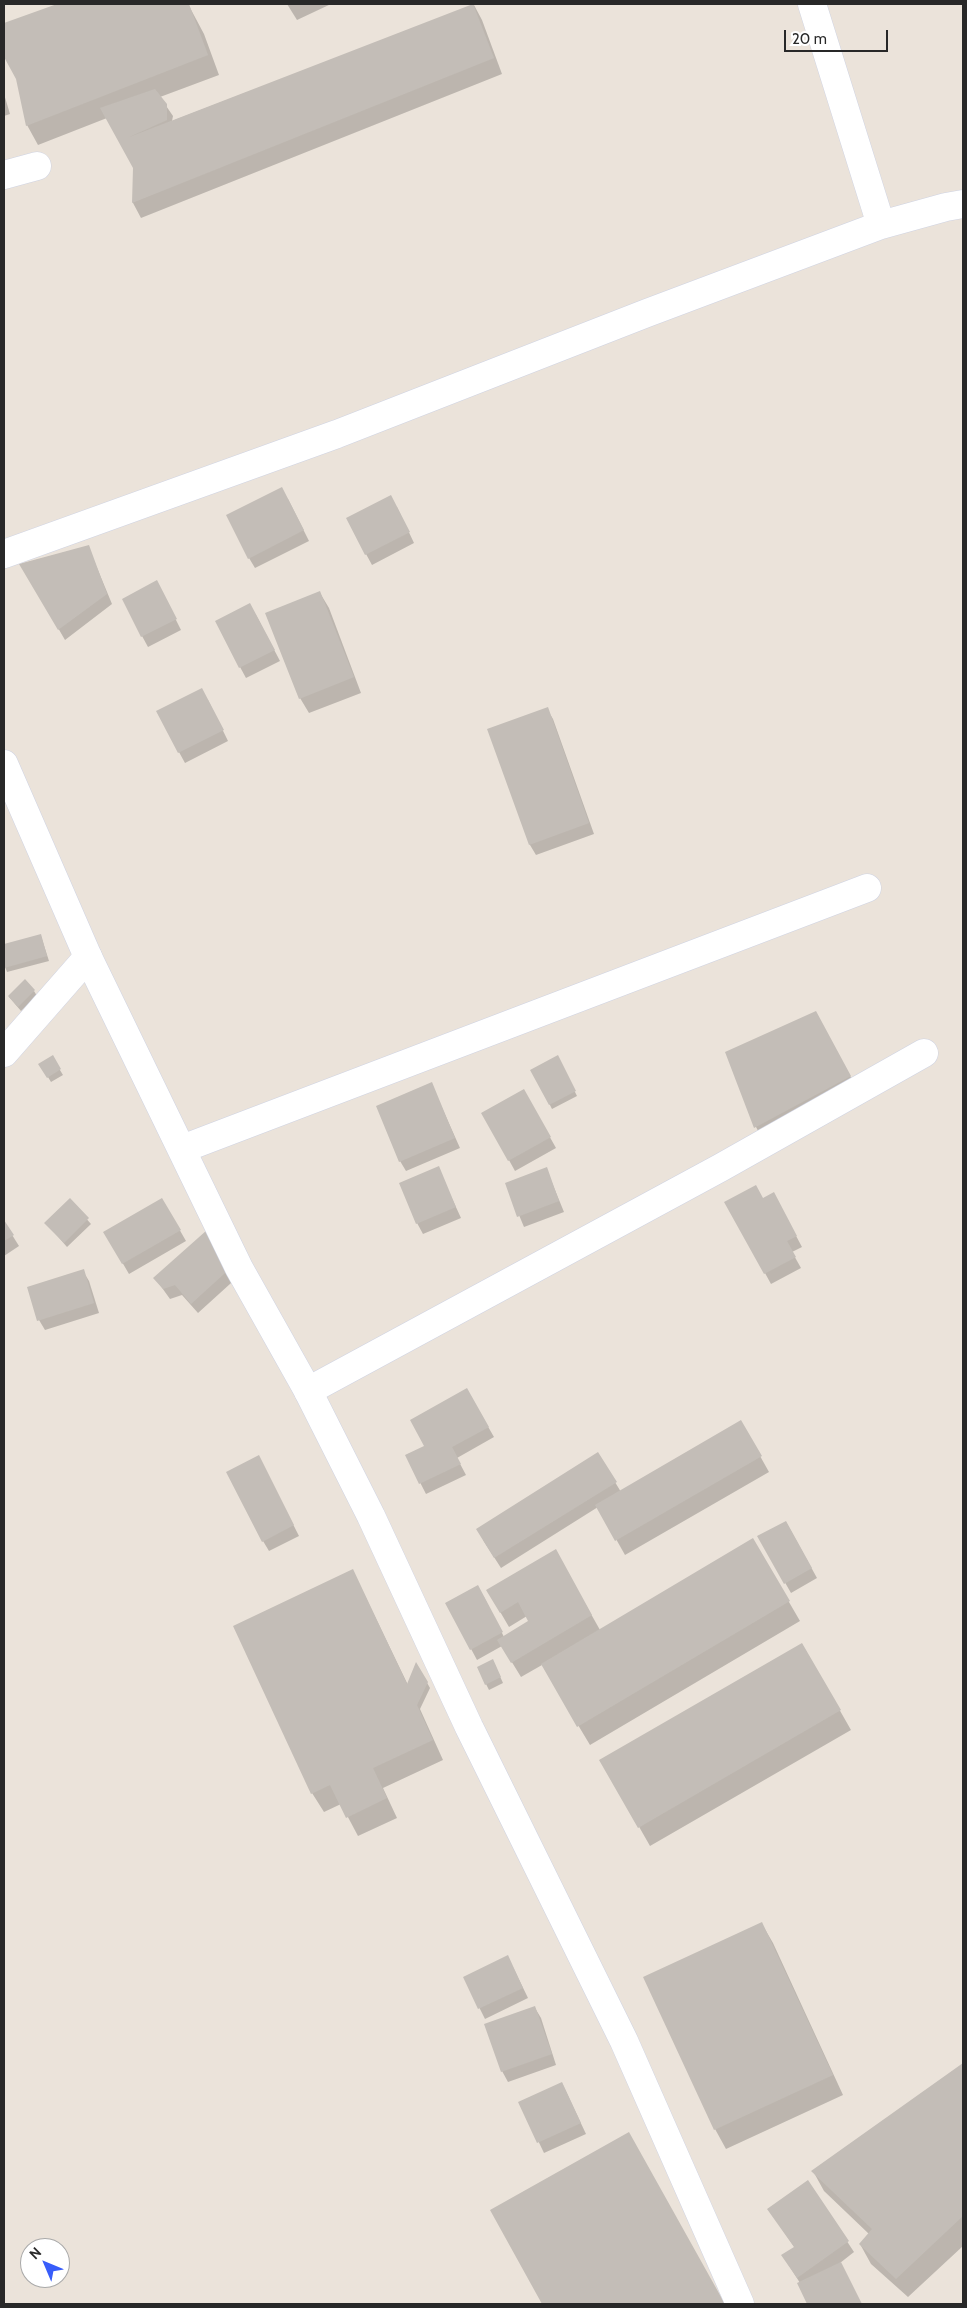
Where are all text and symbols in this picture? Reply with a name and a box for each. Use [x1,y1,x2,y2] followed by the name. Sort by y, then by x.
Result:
[787,20,891,52] scale bar
[792,30,827,48] text: 20 m
[20,2238,70,2288] north arrow
[25,2243,45,2263] text: N

